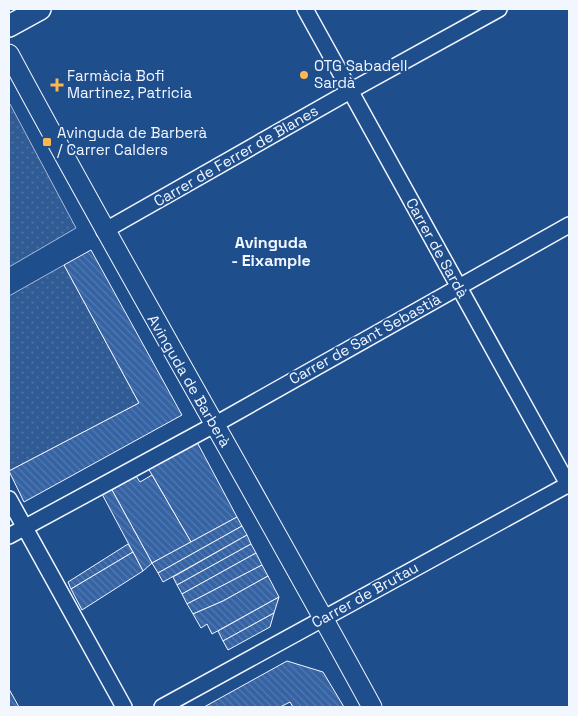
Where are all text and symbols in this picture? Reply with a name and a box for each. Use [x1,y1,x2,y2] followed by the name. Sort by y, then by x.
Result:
[314,56,407,92] place label: OTG Sabadell Sardà
[67,66,192,102] place label: Farmàcia Bofi Martinez, Patricia
[298,69,310,81] marker: OTG Sabadell Sardà
[51,79,63,91] marker: Farmàcia Bofi Martinez, Patricia
[150,101,322,211] street label: Carrer de Ferrer de Blanes
[57,123,208,159] place label: Avinguda de Barberà / Carrer Calders
[41,136,53,148] marker: Avinguda de Barberà / Carrer Calders
[402,194,473,301] street label: Carrer de Sardà
[231,232,311,271] district label: Avinguda - Eixample
[285,289,444,388] street label: Carrer de Sant Sebastià
[144,311,235,451] street label: Avinguda de Barberà
[308,557,422,632] street label: Carrer de Brutau

